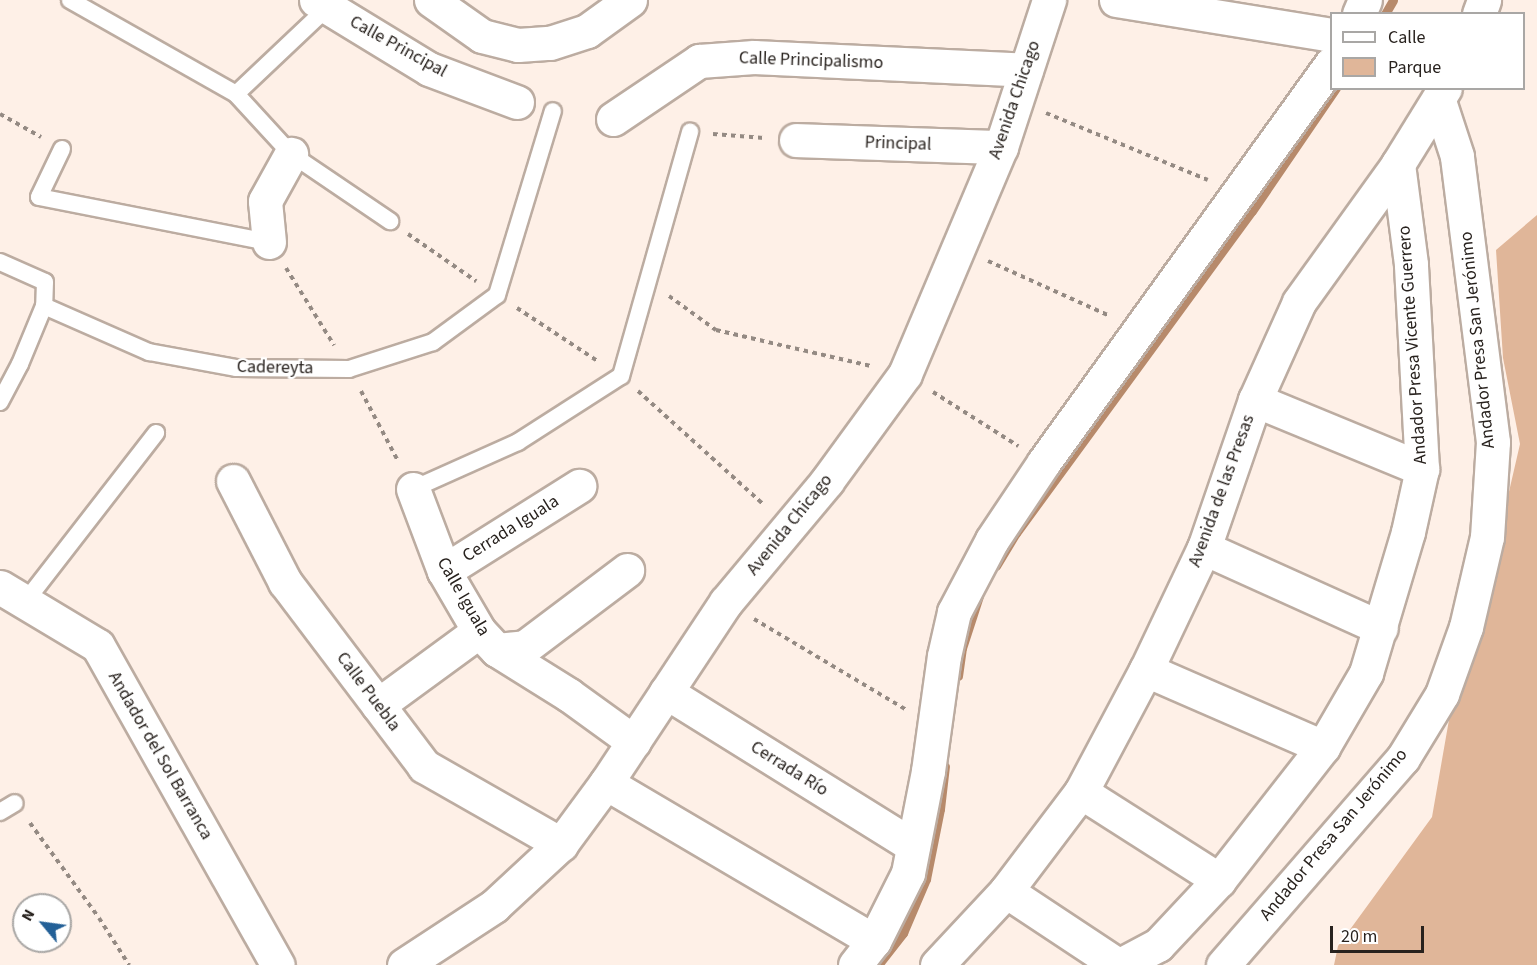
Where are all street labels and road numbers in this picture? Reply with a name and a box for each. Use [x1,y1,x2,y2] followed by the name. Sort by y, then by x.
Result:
[346,11,450,83] street label: Calle Principal
[985,38,1045,162] street label: Avenida Chicago
[738,48,884,74] street label: Calle Principalismo
[864,132,932,156] street label: Principal
[1394,225,1432,465] street label: Andador Presa Vicente Guerrero
[1456,230,1500,450] street label: Andador Presa San Jerónimo
[237,357,313,379] street label: Cadereyta
[1184,412,1260,570] street label: Avenida de las Presas
[743,470,837,580] street label: Avenida Chicago
[459,491,563,567] street label: Cerrada Iguala
[432,554,494,640] street label: Calle Iguala
[331,648,405,736] street label: Calle Puebla
[103,668,217,844] street label: Andador del Sol Barranca
[746,737,832,801] street label: Cerrada Río
[1256,745,1412,925] street label: Andador Presa San Jerónimo

